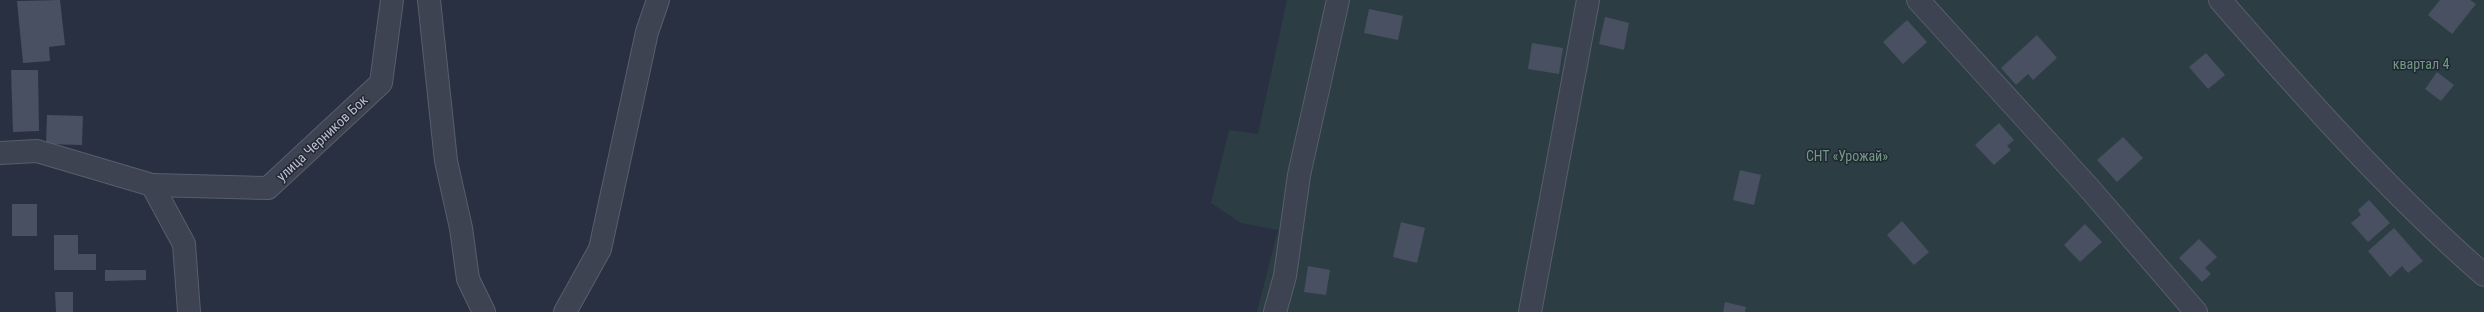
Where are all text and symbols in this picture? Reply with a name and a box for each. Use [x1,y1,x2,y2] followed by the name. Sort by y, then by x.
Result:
[2393,56,2449,72] park label: квартал 4
[273,92,371,184] street label: улица Черников Бок
[1806,148,1888,164] park label: СНТ «Урожай»

